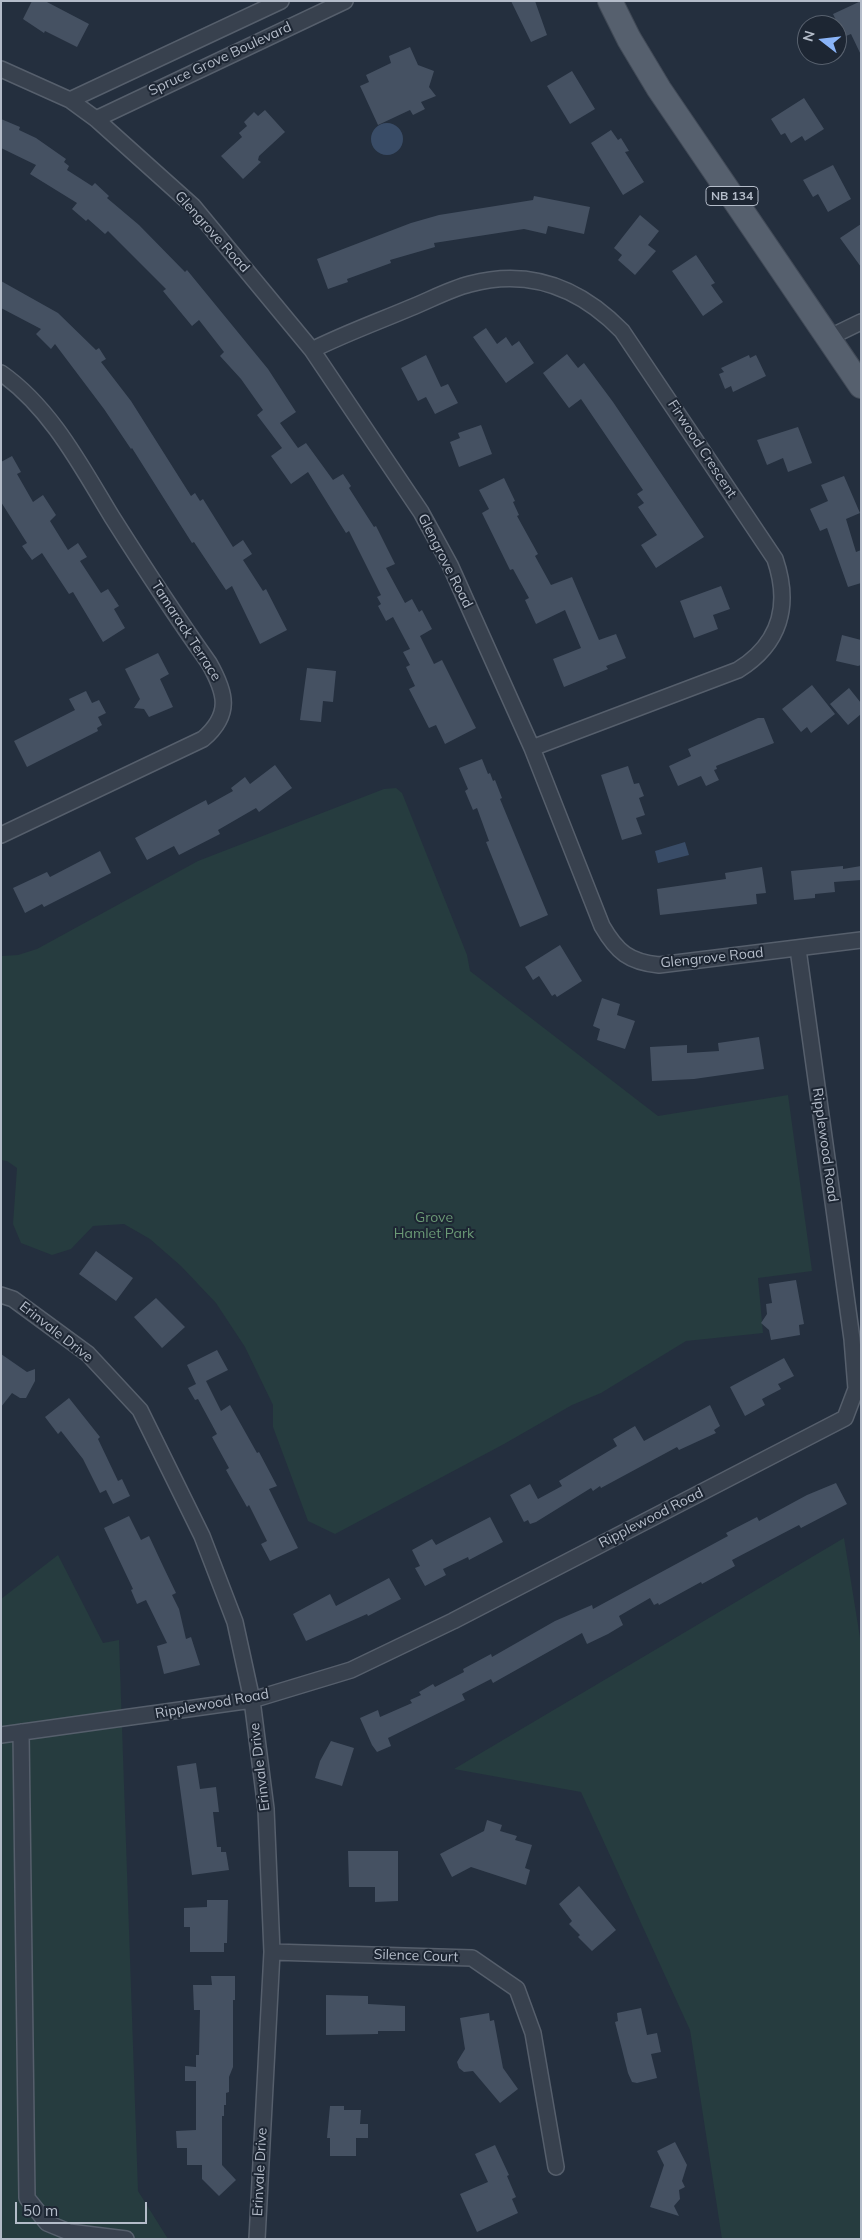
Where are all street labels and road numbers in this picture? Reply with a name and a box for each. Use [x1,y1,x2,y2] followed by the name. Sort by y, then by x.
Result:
[146,19,294,99] street label: Spruce Grove Boulevard
[706,187,758,206] road number: NB 134
[171,188,253,276] street label: Glengrove Road
[664,397,740,501] street label: Firwood Crescent
[414,511,476,611] street label: Glengrove Road
[147,578,225,684] street label: Tamarack Terrace
[660,944,764,972] street label: Glengrove Road
[809,1087,841,1203] street label: Ripplewood Road
[16,1298,96,1366] street label: Erinvale Drive
[596,1484,706,1552] street label: Ripplewood Road
[154,1686,270,1722] street label: Ripplewood Road
[246,1722,274,1812] street label: Erinvale Drive
[373,1946,459,1966] street label: Silence Court
[249,2127,271,2217] street label: Erinvale Drive

